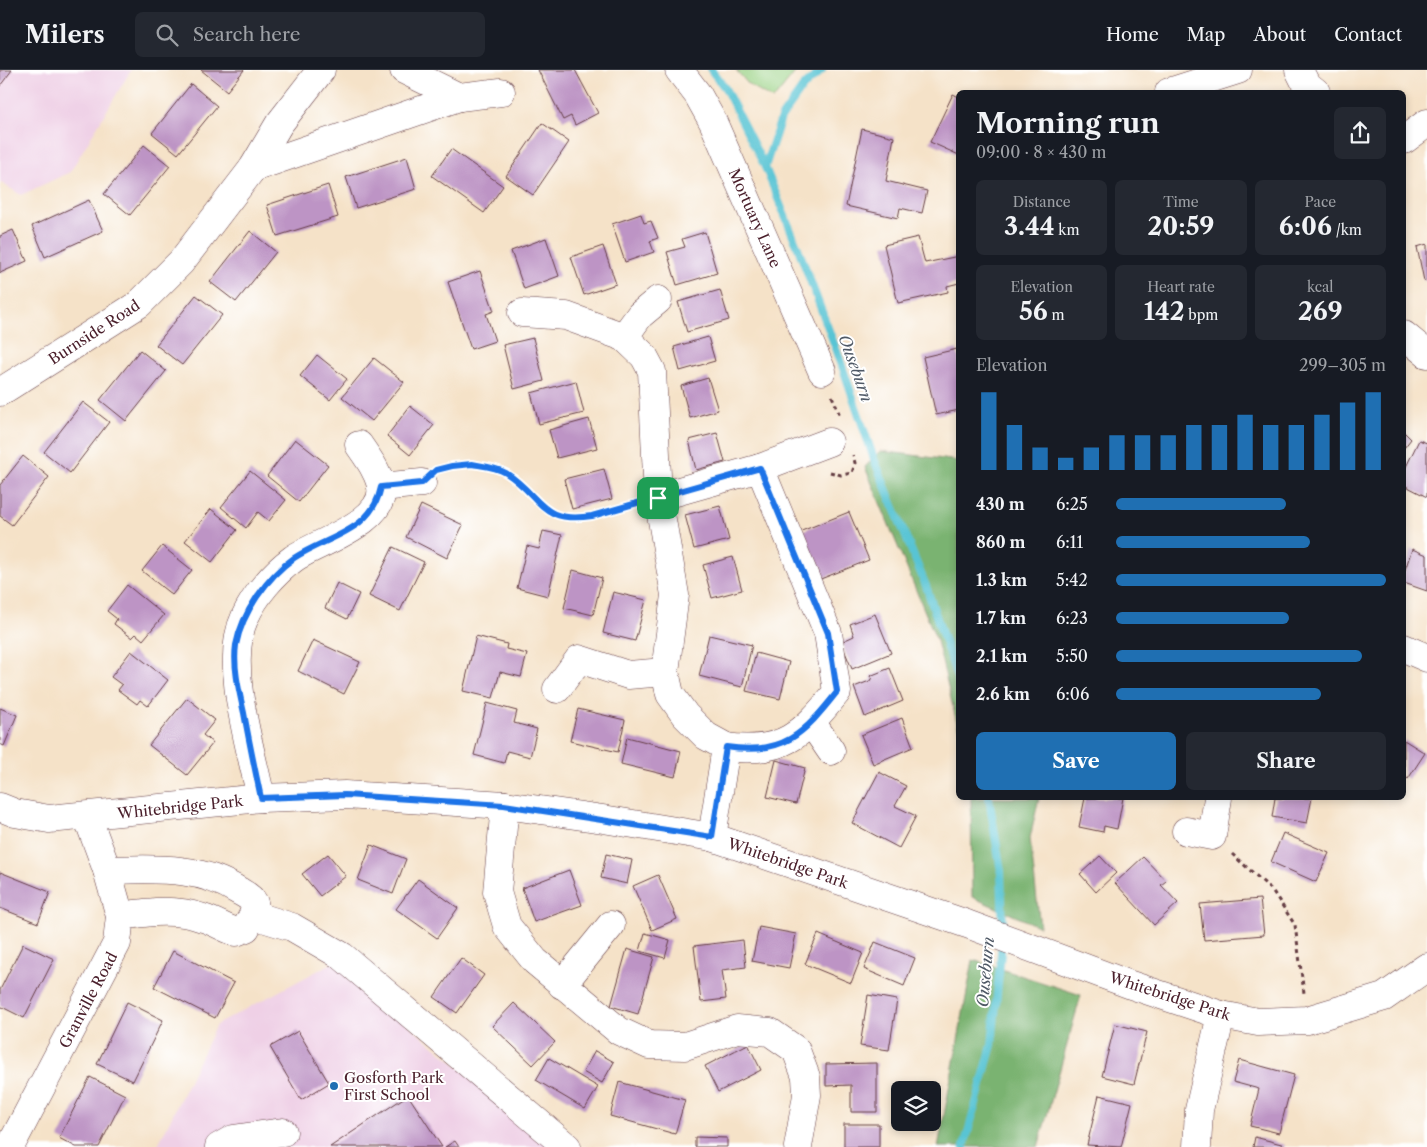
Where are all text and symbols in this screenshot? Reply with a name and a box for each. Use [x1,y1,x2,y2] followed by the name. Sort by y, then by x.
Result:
[135,12,485,57] search box
[25,20,105,49] text: Milers
[153,21,181,49] icon: search
[193,23,300,46] text: Search here
[1106,24,1159,46] text: Home
[1187,24,1225,46] text: Map
[1253,24,1306,46] text: About
[1334,24,1402,46] text: Contact
[976,106,1160,140] text: Morning run
[1334,107,1386,159] button: share
[976,142,1106,162] text: 09:00 · 8 × 430 m
[725,165,785,271] street label: Mortuary Lane
[1013,193,1071,211] text: Distance
[1163,193,1199,211] text: Time
[1305,193,1336,211] text: Pace
[1004,211,1055,242] text: 3.44
[1148,211,1214,242] text: 20:59
[1279,211,1332,242] text: 6:06
[1055,221,1079,239] text: km
[1332,221,1362,239] text: /km
[1010,278,1073,296] text: Elevation
[1147,278,1215,296] text: Heart rate
[1307,278,1334,296] text: kcal
[45,295,143,369] street label: Burnside Road
[1019,296,1048,327] text: 56
[1144,296,1184,327] text: 142
[1298,296,1343,327] text: 269
[1048,306,1064,324] text: m
[1184,306,1218,324] text: bpm
[835,331,877,405] water label: Ouseburn
[976,355,1047,375] text: Elevation
[1299,355,1386,375] text: 299–305 m
[637,477,679,519] pin
[644,484,672,512] icon: arrive
[976,494,1025,514] text: 430 m
[1056,494,1088,514] text: 6:25
[976,532,1026,552] text: 860 m
[1056,532,1083,552] text: 6:11
[976,570,1027,590] text: 1.3 km
[1056,570,1088,590] text: 5:42
[976,608,1026,628] text: 1.7 km
[1056,608,1088,628] text: 6:23
[976,646,1028,666] text: 2.1 km
[1056,646,1088,666] text: 5:50
[976,684,1030,704] text: 2.6 km
[1056,684,1089,704] text: 6:06
[976,732,1176,790] button: Save
[1186,732,1386,790] button: Share
[115,791,245,823] street label: Whitebridge Park
[724,833,852,893] street label: Whitebridge Park
[972,936,998,1008] water label: Ouseburn
[55,949,121,1051] street label: Granville Road
[1106,967,1234,1025] street label: Whitebridge Park
[344,1068,445,1104] place label: Gosforth Park First School
[328,1080,340,1092] marker: Gosforth Park First School
[891,1081,941,1131] map controls
[891,1081,941,1131] button: layers

